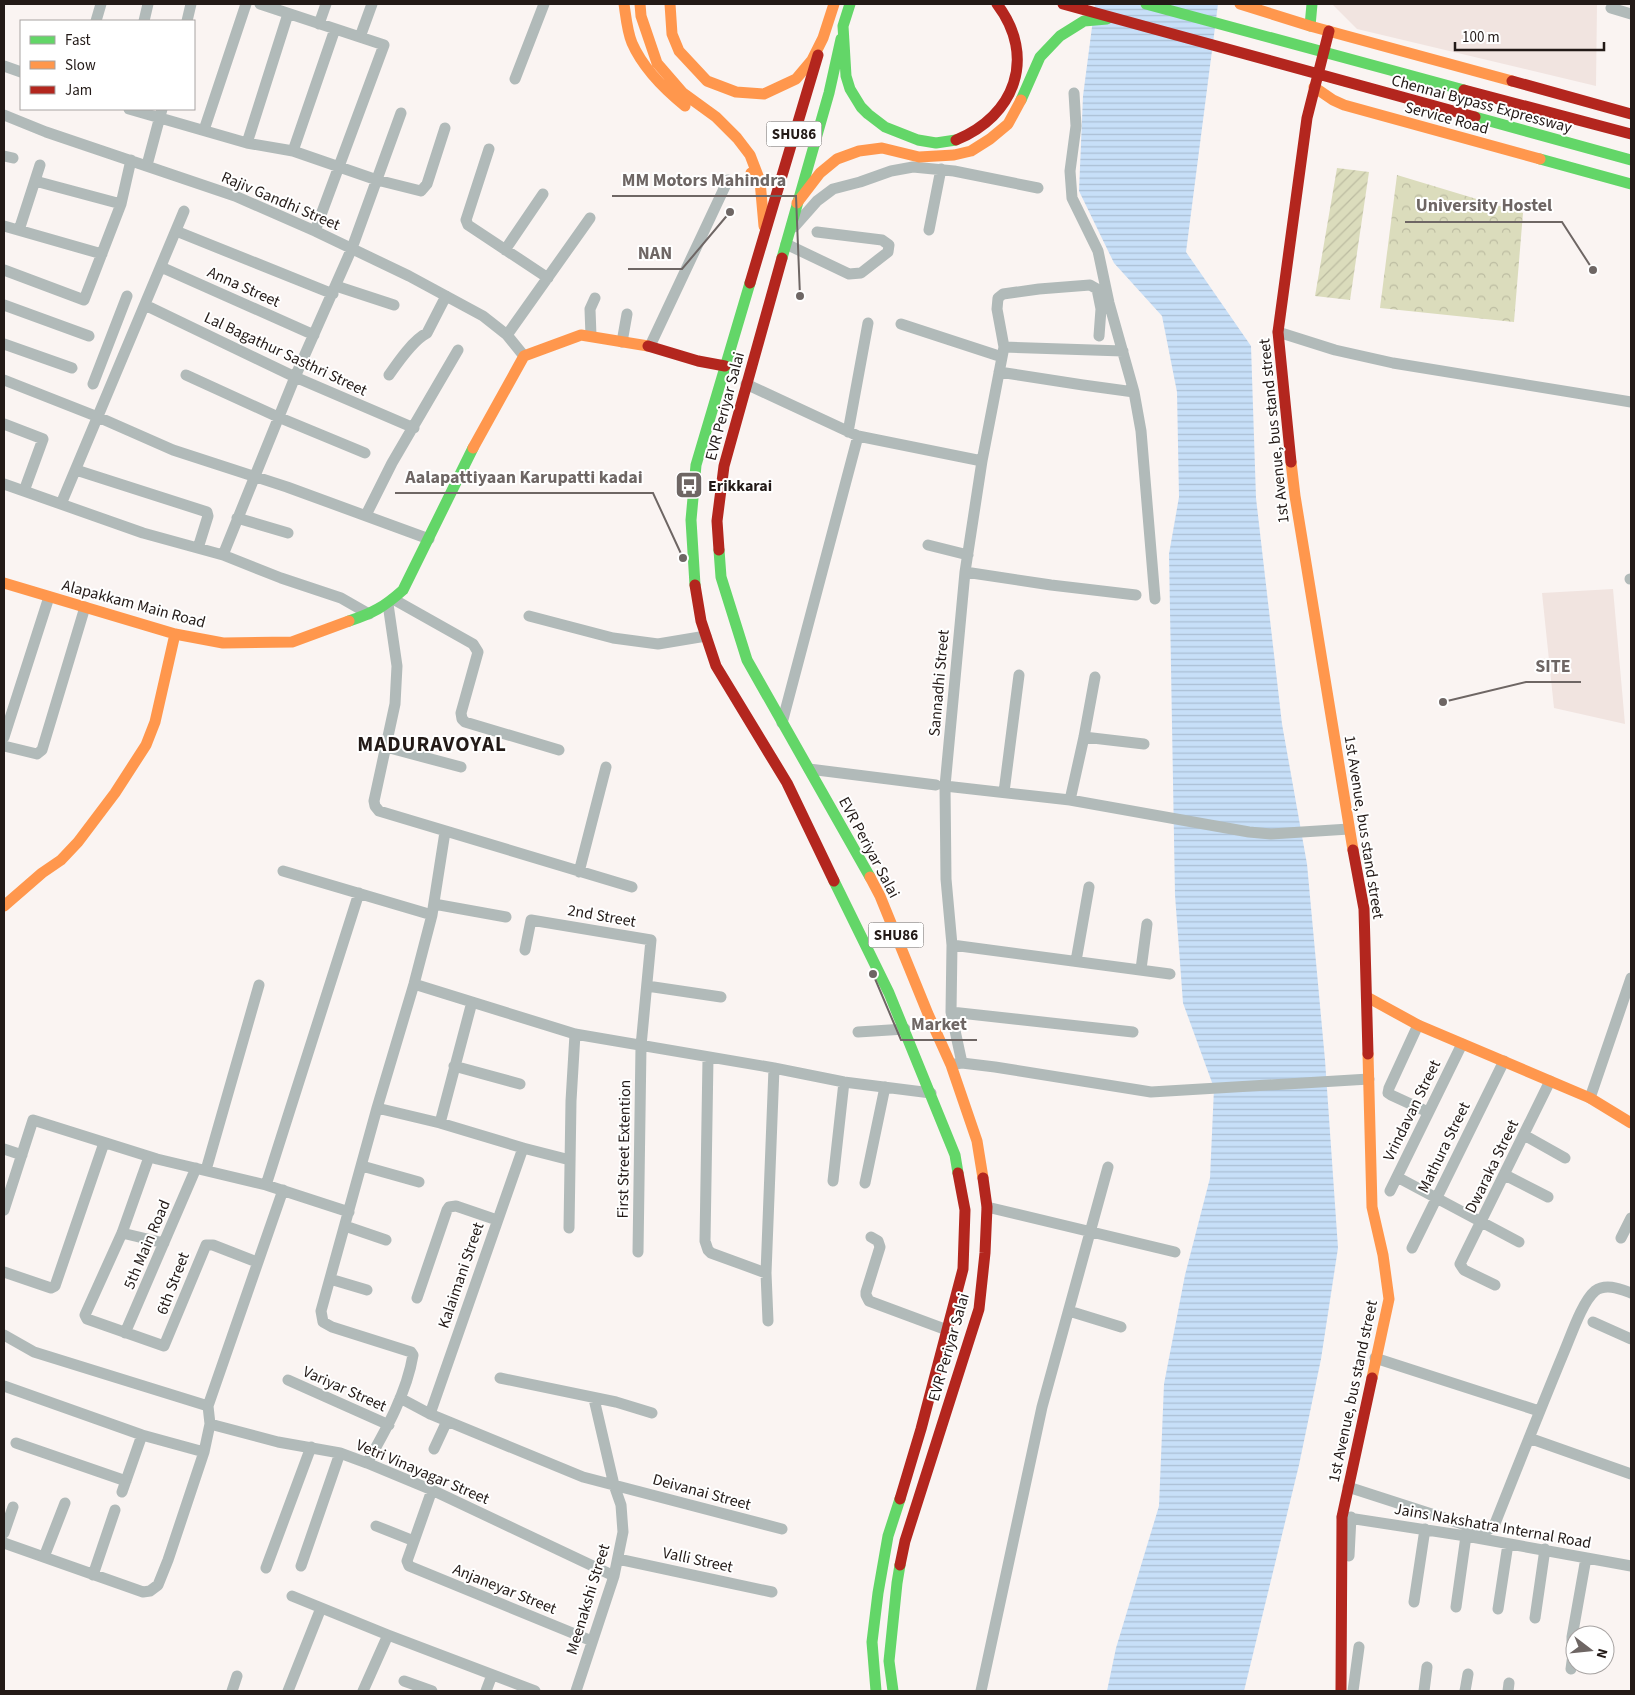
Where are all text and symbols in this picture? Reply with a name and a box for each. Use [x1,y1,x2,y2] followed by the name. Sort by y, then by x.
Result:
[20,20,195,110] legend
[1455,20,1604,52] scale bar
[1462,27,1500,48] text: 100 m
[65,30,91,51] text: Fast
[65,55,96,76] text: Slow
[1389,69,1575,139] street label: Chennai Bypass Expressway
[65,80,92,101] text: Jam
[1402,96,1491,140] street label: Service Road
[766,122,822,146] road number: SHU86
[612,163,796,196] callout: MM Motors Mahindra
[218,166,344,236] street label: Rajiv Gandhi Street
[622,168,786,193] text: MM Motors Mahindra
[1405,189,1562,222] callout: University Hostel
[1416,193,1552,218] text: University Hostel
[628,236,682,269] callout: NAN
[638,241,672,266] text: NAN
[204,261,284,313] street label: Anna Street
[200,306,371,402] street label: Lal Bagathur Sasthri Street
[1253,337,1295,524] street label: 1st Avenue, bus stand street
[700,349,750,463] street label: EVR Periyar Salai
[395,460,653,493] callout: Aalapattiyaan Karupatti kadai
[404,465,643,490] text: Aalapattiyaan Karupatti kadai
[674,470,704,500] bus stop icon: Erikkarai
[708,475,772,497] place label: Erikkarai
[60,574,208,634] street label: Alapakkam Main Road
[923,628,955,737] street label: Sannadhi Street
[1526,649,1581,682] callout: SITE
[1535,654,1571,679] text: SITE
[357,729,507,759] district label: MADURAVOYAL
[1339,734,1389,921] street label: 1st Avenue, bus stand street
[833,793,905,902] street label: EVR Periyar Salai
[566,899,638,933] street label: 2nd Street
[868,922,924,948] road number: SHU86
[901,1007,977,1040] callout: Market
[911,1012,967,1037] text: Market
[1378,1055,1446,1165] street label: Vrindavan Street
[612,1079,636,1219] street label: First Street Extention
[1412,1098,1476,1197] street label: Mathura Street
[1460,1115,1524,1217] street label: Dwaraka Street
[118,1196,176,1292] street label: 5th Main Road
[433,1219,490,1331] street label: Kalaimani Street
[151,1248,195,1318] street label: 6th Street
[923,1291,975,1404] street label: EVR Periyar Salai
[1323,1298,1383,1484] street label: 1st Avenue, bus stand street
[299,1361,390,1417] street label: Variyar Street
[353,1434,493,1510] street label: Vetri Vinayagar Street
[650,1468,754,1516] street label: Deivanai Street
[1393,1498,1593,1554] street label: Jains Nakshatra Internal Road
[561,1541,615,1657] street label: Meenakshi Street
[661,1542,736,1578] street label: Valli Street
[449,1558,560,1620] street label: Anjaneyar Street
[1565,1625,1615,1675] north arrow
[1591,1646,1612,1661] text: N

